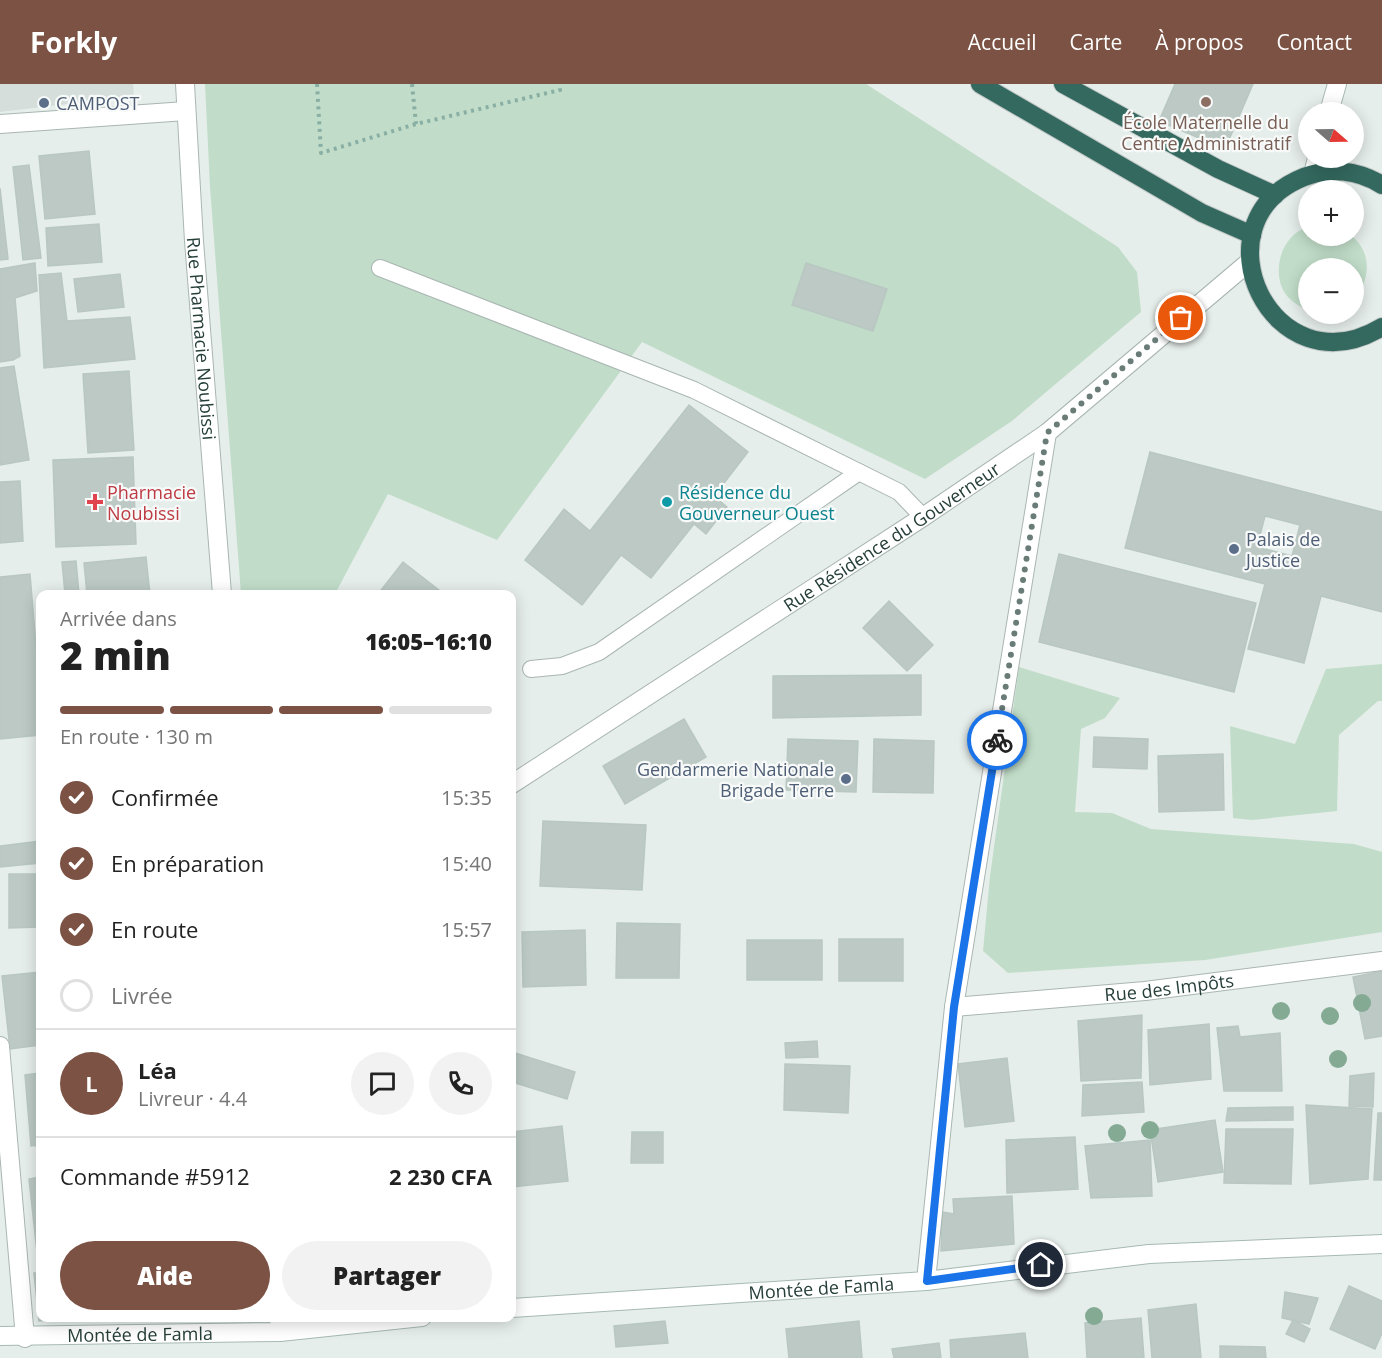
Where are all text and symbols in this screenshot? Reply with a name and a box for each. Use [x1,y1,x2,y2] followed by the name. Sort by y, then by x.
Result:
[30,23,117,61] text: Forkly
[968,28,1036,56] text: Accueil
[1069,28,1122,56] text: Carte
[1155,28,1244,56] text: À propos
[1277,28,1352,56] text: Contact
[56,91,140,115] place label: CAMPOST
[1199,95,1213,109] marker: École Maternelle du Centre Administratif
[37,96,51,110] marker: CAMPOST
[1298,102,1364,168] north arrow
[1298,102,1364,324] map controls
[1121,110,1292,155] place label: École Maternelle du Centre Administratif
[1298,180,1364,246] button: +
[182,236,222,441] street label: Rue Pharmacie Noubissi
[1298,258,1364,324] button: −
[1155,292,1206,343] pin
[1164,301,1197,334] icon: bag
[779,456,1005,617] street label: Rue Résidence du Gouverneur
[107,480,196,525] place label: Pharmacie Noubissi
[679,480,835,525] place label: Résidence du Gouverneur Ouest
[88,495,102,509] marker: Pharmacie Noubissi
[660,495,674,509] marker: Résidence du Gouverneur Ouest
[1244,527,1320,572] place label: Palais de Justice
[1227,542,1241,556] marker: Palais de Justice
[60,605,177,632] text: Arrivée dans
[365,626,492,656] text: 16:05–16:10
[60,628,171,681] text: 2 min
[967,710,1027,770] courier
[60,723,213,750] text: En route · 130 m
[981,724,1014,757] icon: bike
[637,757,834,802] place label: Gendarmerie Nationale Brigade Terre
[839,772,853,786] marker: Gendarmerie Nationale Brigade Terre
[60,781,93,814] icon: check
[111,782,219,812] text: Confirmée
[441,784,492,811] text: 15:35
[60,847,93,880] icon: check
[111,848,264,878] text: En préparation
[441,850,492,877] text: 15:40
[60,913,93,946] icon: check
[111,914,198,944] text: En route
[441,916,492,943] text: 15:57
[1104,968,1235,1006] street label: Rue des Impôts
[111,980,173,1010] text: Livrée
[351,1052,414,1115] button: chat
[429,1052,492,1115] button: phone
[138,1055,177,1085] text: Léa
[85,1068,98,1098] text: L
[138,1085,247,1112] text: Livreur · 4.4
[60,1161,250,1191] text: Commande #5912
[389,1161,492,1191] text: 2 230 CFA
[1015,1239,1066,1290] pin
[60,1241,270,1310] button: Aide
[282,1241,492,1310] button: Partager
[1024,1248,1057,1281] icon: home
[748,1271,895,1305] street label: Montée de Famla
[67,1321,213,1347] street label: Montée de Famla

